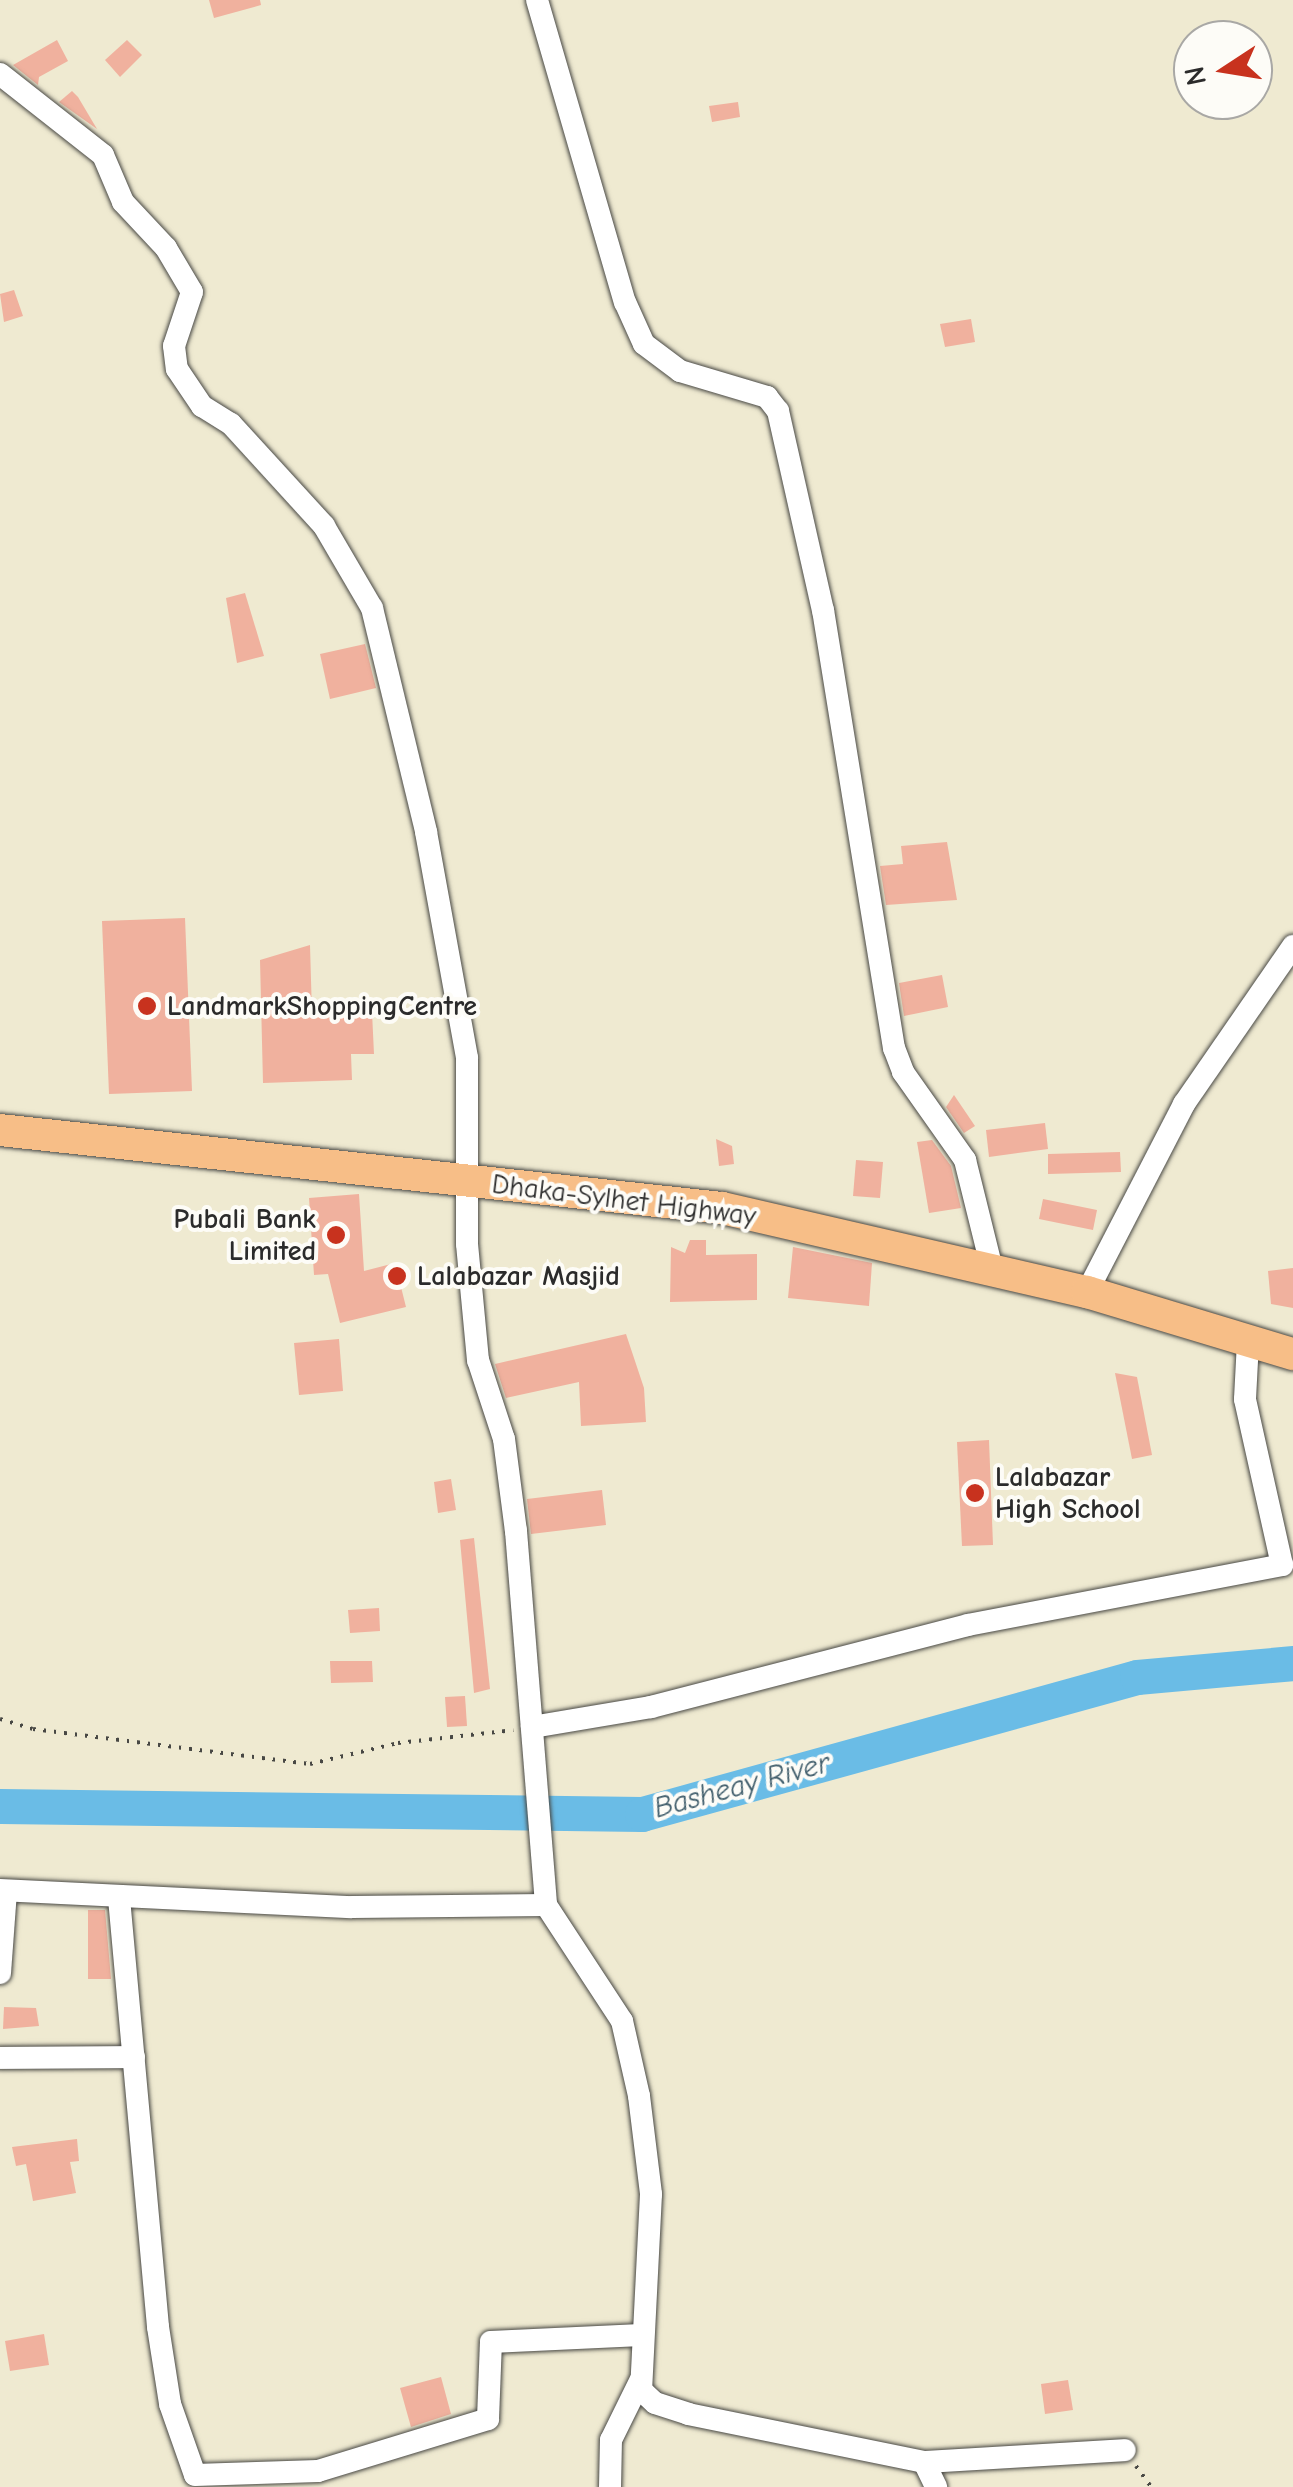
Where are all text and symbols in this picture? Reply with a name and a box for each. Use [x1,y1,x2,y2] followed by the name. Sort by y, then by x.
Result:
[1173,20,1273,120] north arrow
[1178,64,1213,88] text: N
[167,989,477,1023] place label: LandmarkShoppingCentre
[136,995,158,1017] marker: LandmarkShoppingCentre
[490,1167,758,1233] street label: Dhaka-Sylhet Highway
[174,1202,316,1268] place label: Pubali Bank Limited
[325,1224,347,1246] marker: Pubali Bank Limited
[417,1259,620,1293] place label: Lalabazar Masjid
[386,1265,408,1287] marker: Lalabazar Masjid
[995,1460,1141,1526] place label: Lalabazar High School
[964,1482,986,1504] marker: Lalabazar High School
[650,1745,834,1827] water label: Basheay River

